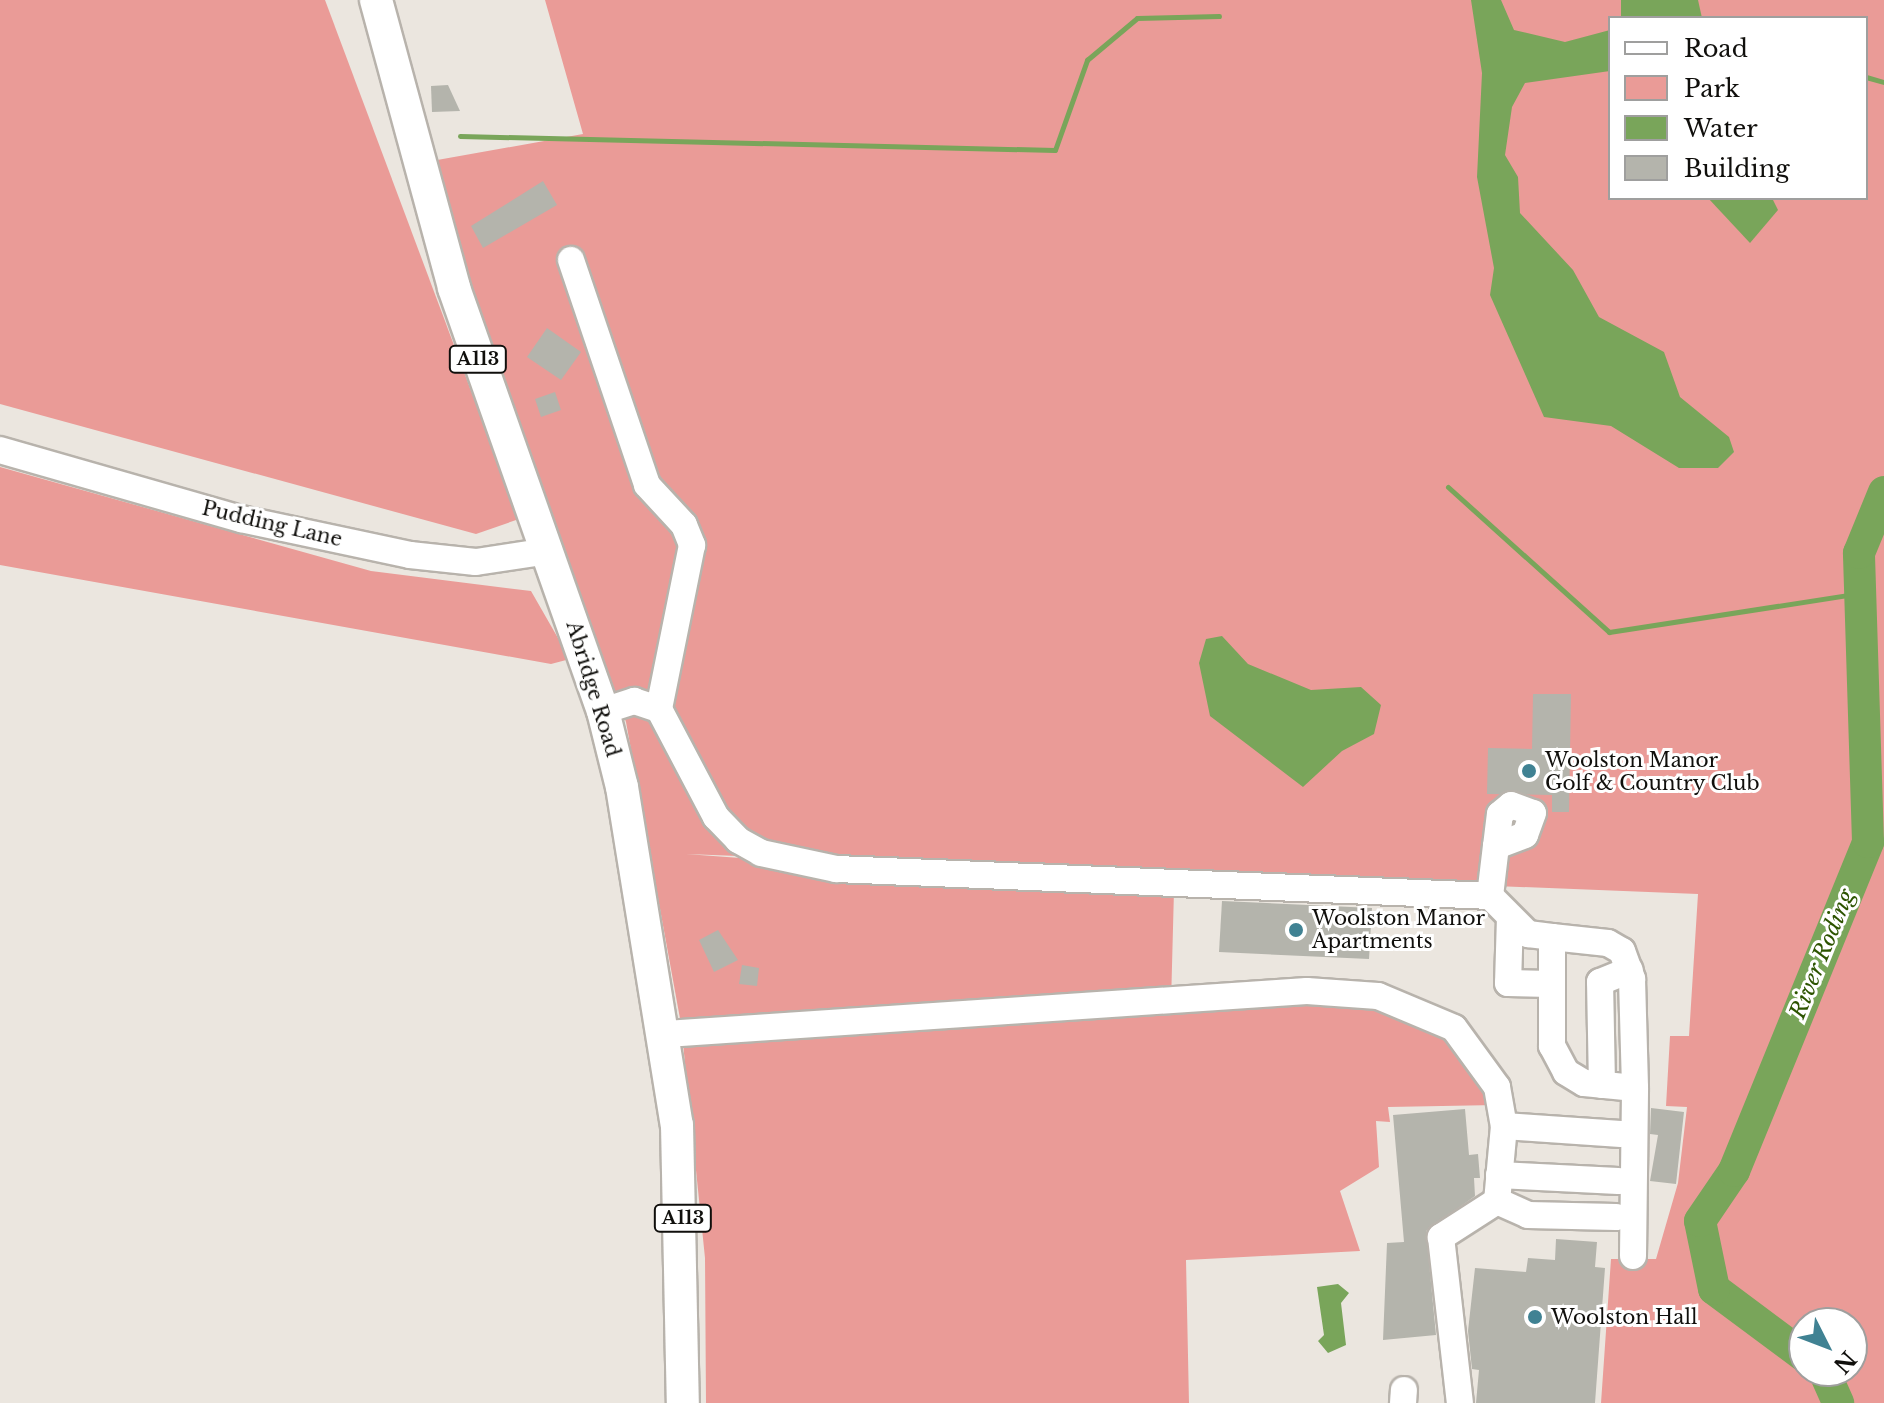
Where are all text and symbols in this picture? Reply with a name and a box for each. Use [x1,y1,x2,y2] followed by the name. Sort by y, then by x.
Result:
[1608,16,1868,200] legend
[1684,34,1748,63] text: Road
[1684,74,1740,103] text: Park
[1684,114,1758,143] text: Water
[1684,154,1790,183] text: Building
[448,345,508,373] road number: A113
[199,496,345,552] street label: Pudding Lane
[561,618,625,760] street label: Abridge Road
[1545,748,1760,795] place label: Woolston Manor Golf & Country Club
[1520,762,1538,780] marker: Woolston Manor Golf & Country Club
[1784,885,1860,1023] water label: River Roding
[1312,906,1485,953] place label: Woolston Manor Apartments
[1287,921,1305,939] marker: Woolston Manor Apartments
[653,1204,713,1232] road number: A113
[1551,1305,1697,1329] place label: Woolston Hall
[1788,1307,1868,1387] north arrow
[1526,1308,1544,1326] marker: Woolston Hall
[1828,1345,1862,1379] text: N

